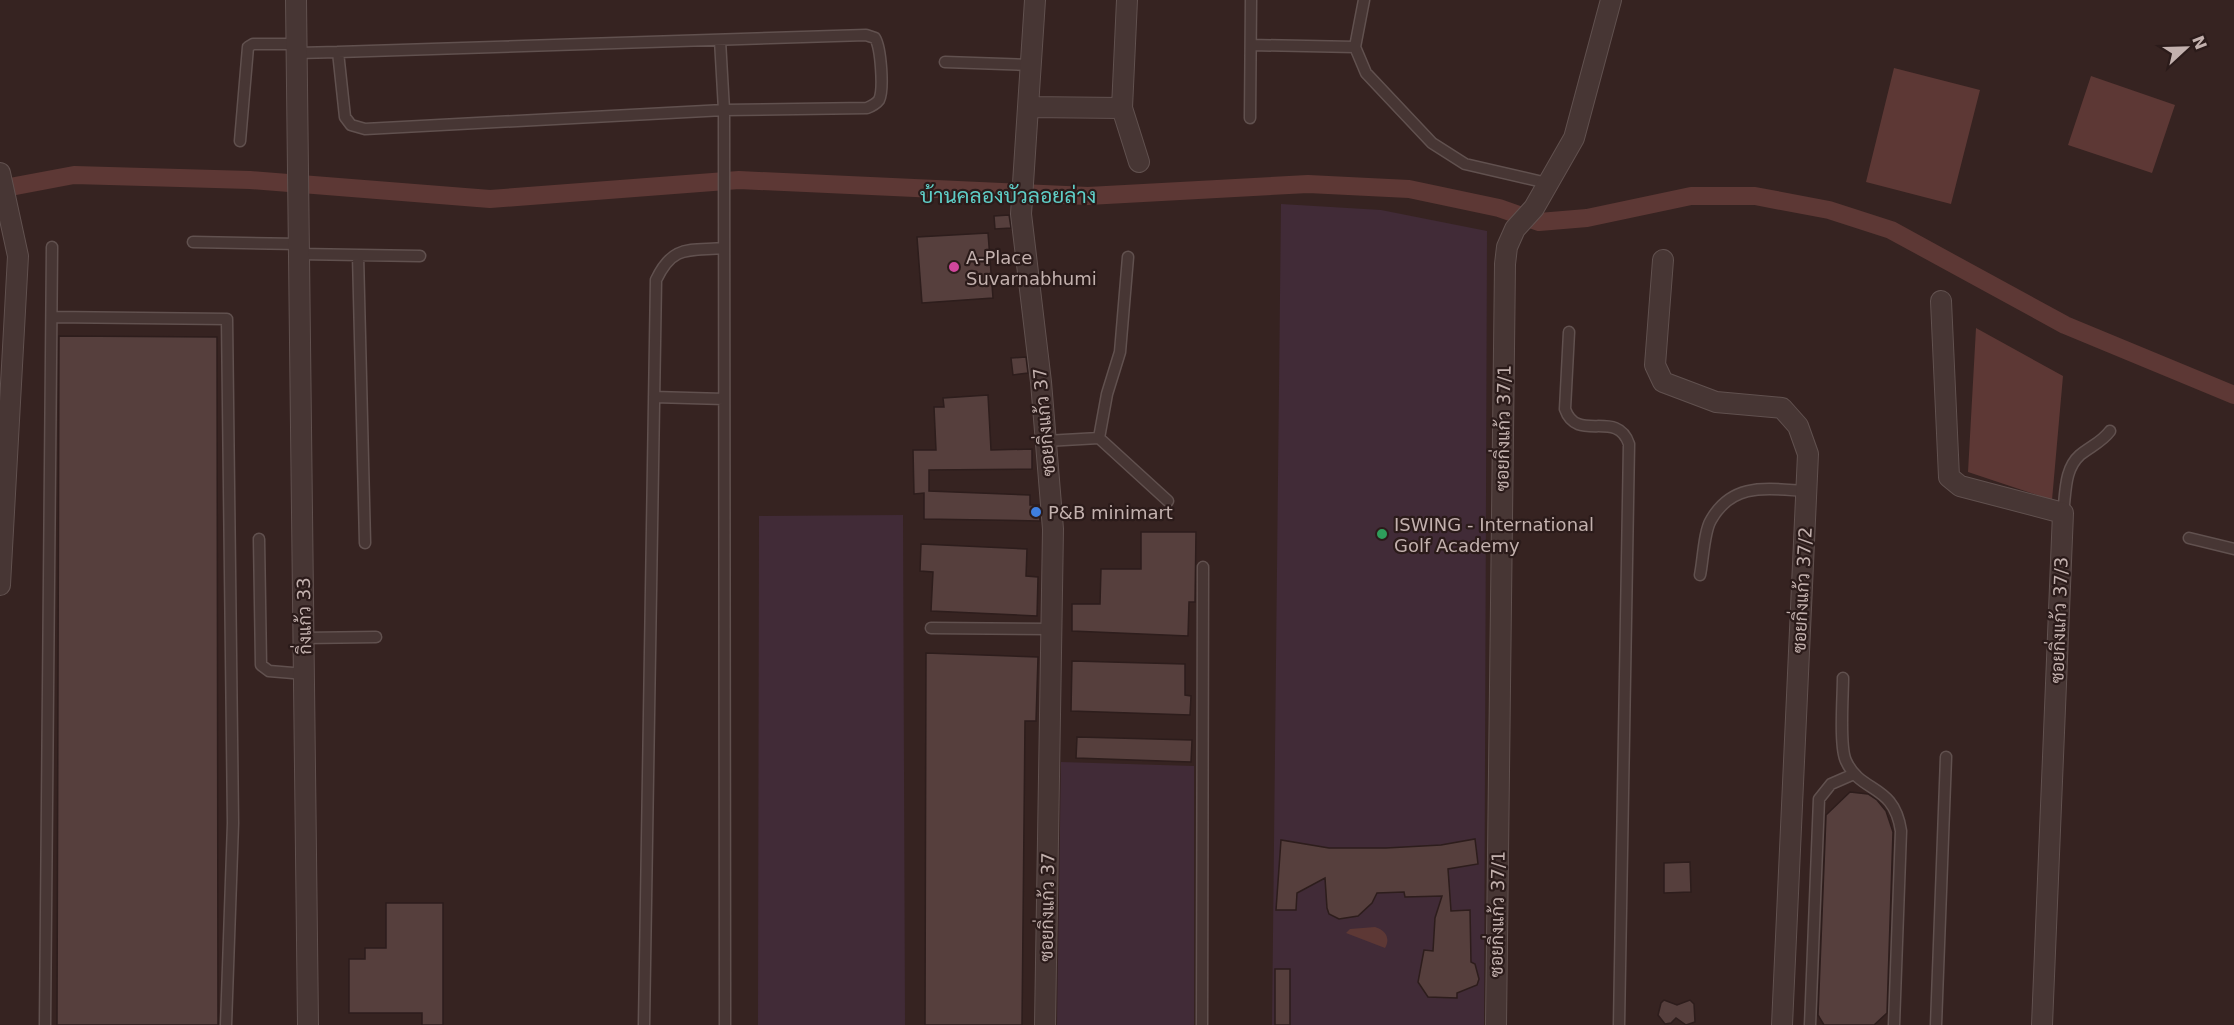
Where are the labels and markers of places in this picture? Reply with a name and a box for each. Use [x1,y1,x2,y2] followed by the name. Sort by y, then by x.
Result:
[966,247,1097,289] place label: A-Place Suvarnabhumi
[947,260,961,274] marker: A-Place Suvarnabhumi
[1048,502,1173,523] place label: P&B minimart
[1029,505,1043,519] marker: P&B minimart
[1394,514,1594,556] place label: ISWING - International Golf Academy
[1375,527,1389,541] marker: ISWING - International Golf Academy

